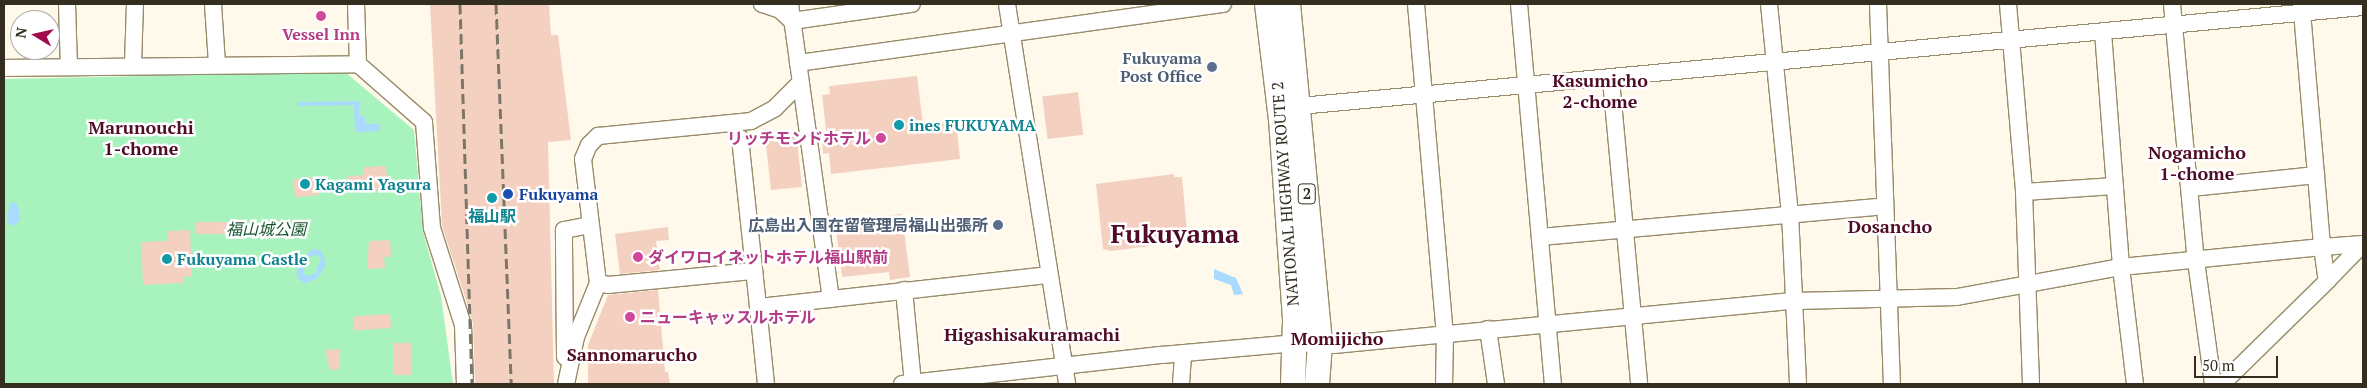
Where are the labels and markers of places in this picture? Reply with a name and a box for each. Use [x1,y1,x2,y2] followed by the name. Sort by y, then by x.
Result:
[315,10,327,22] marker: Vessel Inn
[282,24,360,44] place label: Vessel Inn
[1120,48,1202,86] place label: Fukuyama Post Office
[1206,61,1218,73] marker: Fukuyama Post Office
[909,115,1036,135] place label: ines FUKUYAMA
[893,119,905,131] marker: ines FUKUYAMA
[727,128,871,148] place label: リッチモンドホテル
[875,132,887,144] marker: リッチモンドホテル
[315,174,431,194] place label: Kagami Yagura
[299,178,311,190] marker: Kagami Yagura
[519,184,598,204] place label: Fukuyama
[501,187,515,201] marker: Fukuyama
[486,192,498,204] marker: 福山駅
[468,206,516,226] place label: 福山駅
[748,215,988,235] place label: 広島出入国在留管理局福山出張所
[992,219,1004,231] marker: 広島出入国在留管理局福山出張所
[648,247,888,267] place label: ダイワロイネットホテル福山駅前
[177,249,308,269] place label: Fukuyama Castle
[632,251,644,263] marker: ダイワロイネットホテル福山駅前
[161,253,173,265] marker: Fukuyama Castle
[640,307,816,327] place label: ニューキャッスルホテル
[624,311,636,323] marker: ニューキャッスルホテル

